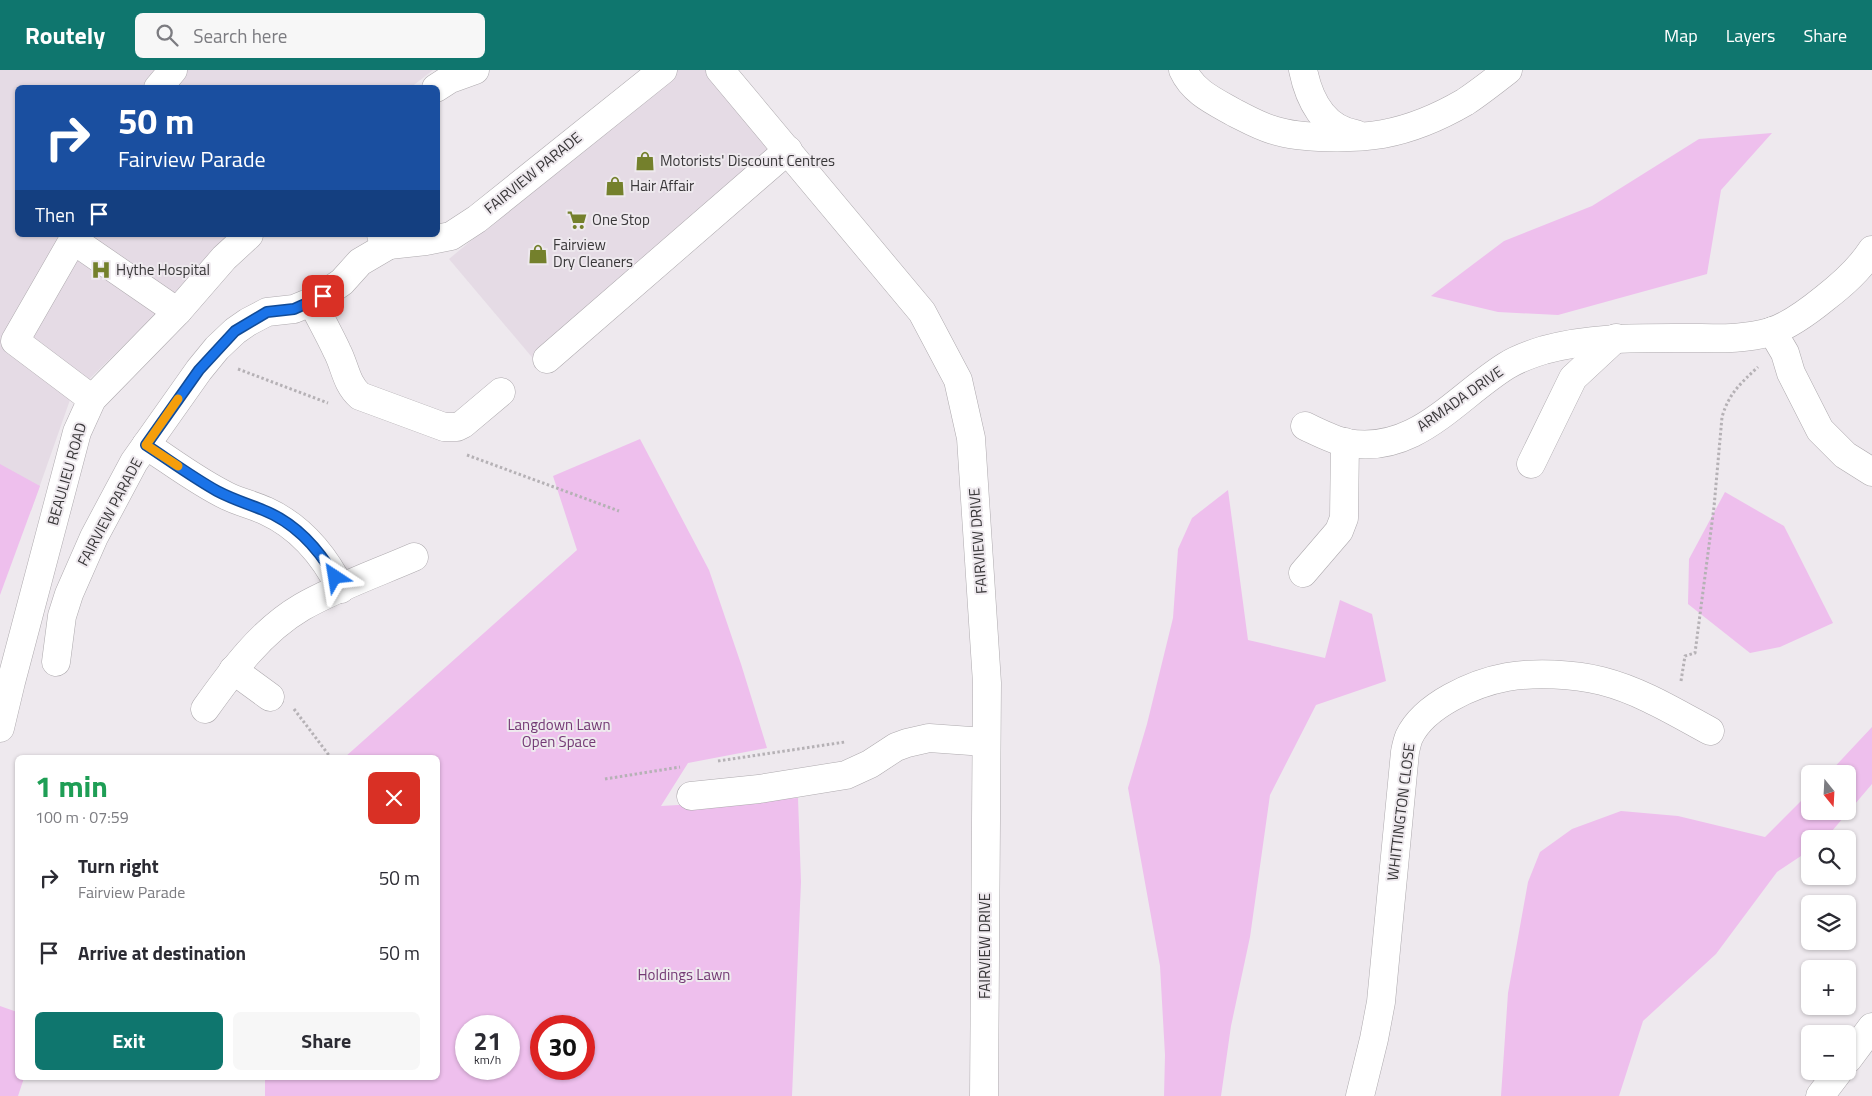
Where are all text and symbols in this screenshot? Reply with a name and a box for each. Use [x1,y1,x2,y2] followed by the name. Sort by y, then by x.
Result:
[135,13,485,58] search box
[25,17,105,53] text: Routely
[153,21,181,49] icon: search
[193,21,287,50] text: Search here
[1664,22,1698,49] text: Map
[1726,22,1775,49] text: Layers
[1803,22,1847,49] text: Share
[118,94,194,148] text: 50 m
[35,105,100,170] icon: right
[479,126,586,219] street label: FAIRVIEW PARADE
[118,142,266,176] text: Fairview Parade
[660,149,835,172] place label: Motorists' Discount Centres
[634,150,656,172] shop icon: Motorists' Discount Centres
[630,174,694,197] place label: Hair Affair
[604,175,626,197] shop icon: Hair Affair
[35,200,75,229] text: Then
[85,200,113,228] icon: arrive
[592,208,650,231] place label: One Stop
[566,209,588,231] supermarket icon: One Stop
[553,233,633,273] place label: Fairview Dry Cleaners
[527,243,549,265] shop icon: Fairview Dry Cleaners
[116,258,210,281] place label: Hythe Hospital
[90,259,112,281] hospital icon: Hythe Hospital
[302,275,344,317] pin
[309,282,337,310] icon: arrive
[1412,360,1508,437] street label: ARMADA DRIVE
[41,420,92,528] street label: BEAULIEU ROAD
[71,453,148,570] street label: FAIRVIEW PARADE
[962,487,993,595] street label: FAIRVIEW DRIVE
[308,550,360,602] position arrow
[507,713,611,753] park label: Langdown Lawn Open Space
[1381,742,1420,882] street label: WHITTINGTON CLOSE
[35,763,108,809] text: 1 min
[1801,765,1856,820] north arrow
[1801,765,1856,1080] map controls
[368,772,420,824] button: close
[35,805,129,829] text: 100 m · 07:59
[1801,830,1856,885] button: search
[78,851,159,880] text: Turn right
[379,863,420,892] text: 50 m
[35,864,63,892] icon: right
[78,880,185,904] text: Fairview Parade
[973,893,996,999] street label: FAIRVIEW DRIVE
[1801,895,1856,950] button: layers
[78,938,246,967] text: Arrive at destination
[379,938,420,967] text: 50 m
[35,939,63,967] icon: arrive
[1801,960,1856,1015] button: +
[638,963,730,986] park label: Holdings Lawn
[35,1012,223,1070] button: Exit
[233,1012,420,1070] button: Share
[530,1015,595,1080] speed limit sign: 30
[473,1022,502,1060] text: 21
[1801,1025,1856,1080] button: −
[474,1050,501,1069] text: km/h

